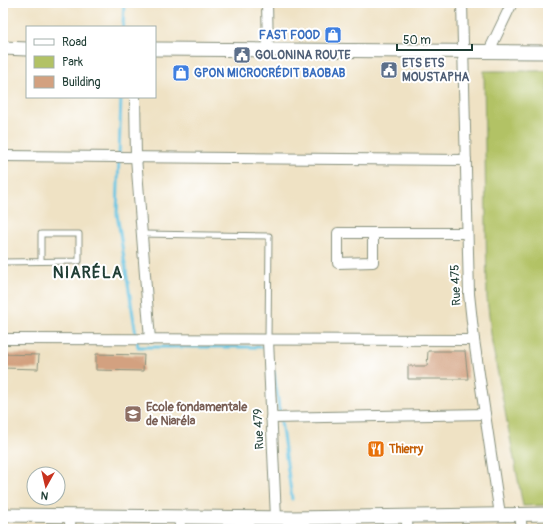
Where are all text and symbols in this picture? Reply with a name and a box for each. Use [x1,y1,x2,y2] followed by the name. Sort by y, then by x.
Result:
[323,25,343,45] shop icon: FAST FOOD
[26,26,156,98] legend
[397,26,472,52] scale bar
[259,28,320,43] place label: FAST FOOD
[403,33,431,48] text: 50 m
[62,35,87,50] text: Road
[232,45,252,65] public building icon: GOLONINA ROUTE
[255,48,351,63] place label: GOLONINA ROUTE
[62,55,83,70] text: Park
[402,56,470,85] place label: ETS ETS MOUSTAPHA
[379,60,399,80] public building icon: ETS ETS MOUSTAPHA
[171,63,191,83] shop icon: GPON MICROCRÉDIT BAOBAB
[194,65,346,81] place label: GPON MICROCRÉDIT BAOBAB
[62,75,101,90] text: Building
[53,262,123,283] district label: NIARÉLA
[447,264,465,306] street label: Rue 475
[146,400,248,429] place label: Ecole fondamentale de Niaréla
[123,404,143,424] school or university icon: Ecole fondamentale de Niaréla
[250,408,268,450] street label: Rue 479
[366,439,386,459] restaurant icon: Thierry
[388,442,424,457] place label: Thierry
[26,466,66,506] north arrow
[40,488,49,502] text: N

